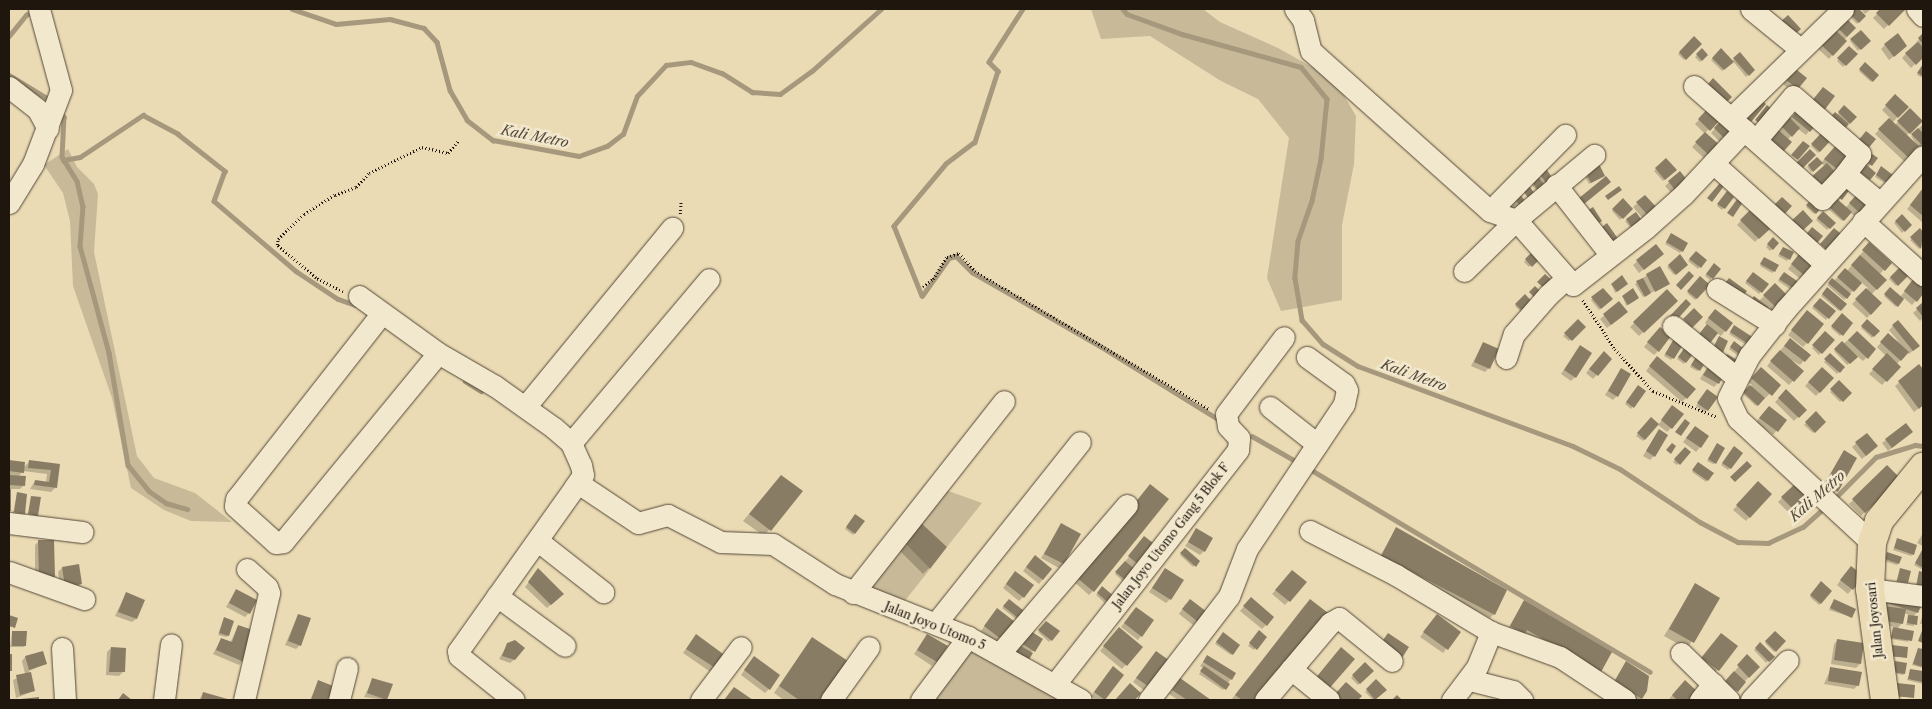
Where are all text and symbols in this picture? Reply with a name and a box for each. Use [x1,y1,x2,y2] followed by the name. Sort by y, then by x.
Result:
[500,121,570,151] water label: Kali Metro
[1379,355,1449,395] water label: Kali Metro
[1110,460,1232,612] street label: Jalan Joyo Utomo Gang 5 Blok F
[1786,467,1848,525] water label: Kali Metro
[1864,581,1886,659] street label: Jalan Joyosari
[882,599,988,653] street label: Jalan Joyo Utomo 5

